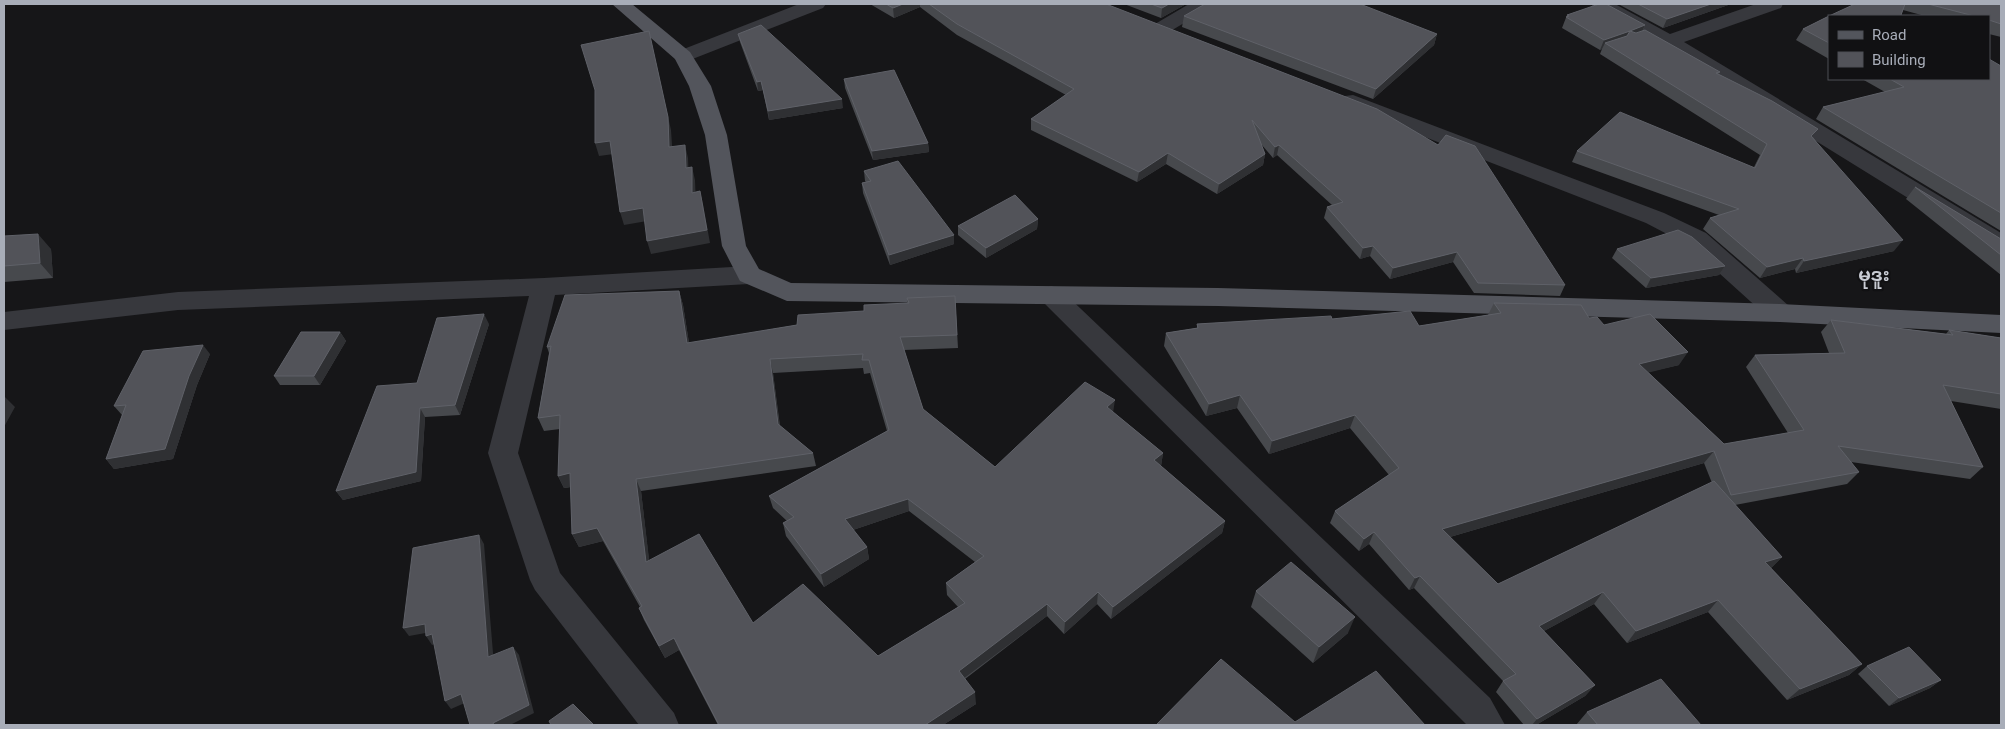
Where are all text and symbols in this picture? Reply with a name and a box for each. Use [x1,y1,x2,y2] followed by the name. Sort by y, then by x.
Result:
[1828,15,1990,80] legend
[1872,26,1906,44] text: Road
[1872,51,1926,69] text: Building
[1858,264,1890,289] district label: မုဒူး

